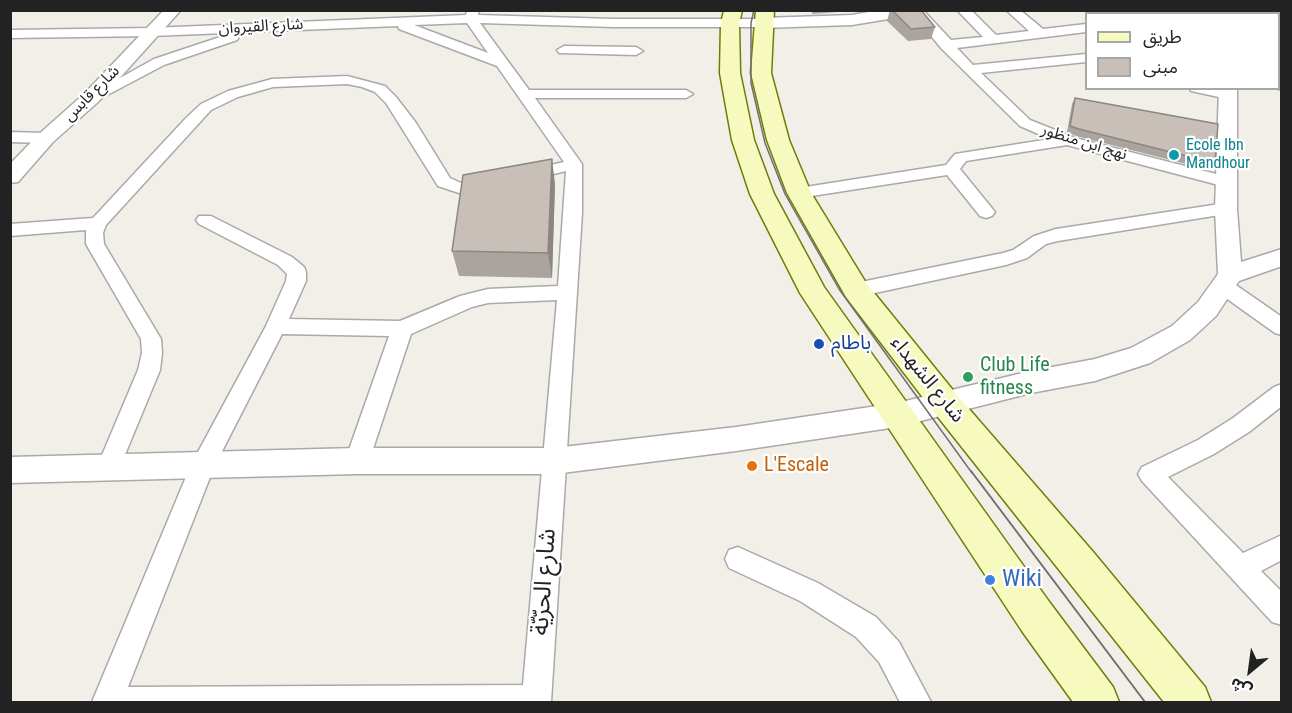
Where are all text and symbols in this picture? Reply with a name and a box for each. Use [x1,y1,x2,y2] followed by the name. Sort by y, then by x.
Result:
[1085,12,1280,90] legend
[218,15,304,39] street label: شارع القيروان
[1143,26,1182,47] text: طريق
[1143,56,1178,77] text: مبنى
[60,62,124,126] street label: شارع قابس
[1039,121,1129,165] street label: نهج ابن منظور
[1186,136,1250,174] place label: Ecole Ibn Mandhour
[1167,148,1181,162] marker: Ecole Ibn Mandhour
[831,332,871,356] place label: باطام
[885,332,969,428] street label: شارع الشهداء
[812,337,826,351] marker: باطام
[980,354,1050,401] place label: Club Life fitness
[961,370,975,384] marker: Club Life fitness
[764,454,829,478] place label: L'Escale
[745,459,759,473] marker: L'Escale
[527,528,563,636] street label: شارع الحرّيّة
[1002,566,1042,594] place label: Wiki
[983,573,997,587] marker: Wiki
[1220,641,1280,701] north arrow
[1227,674,1255,701] text: ش

